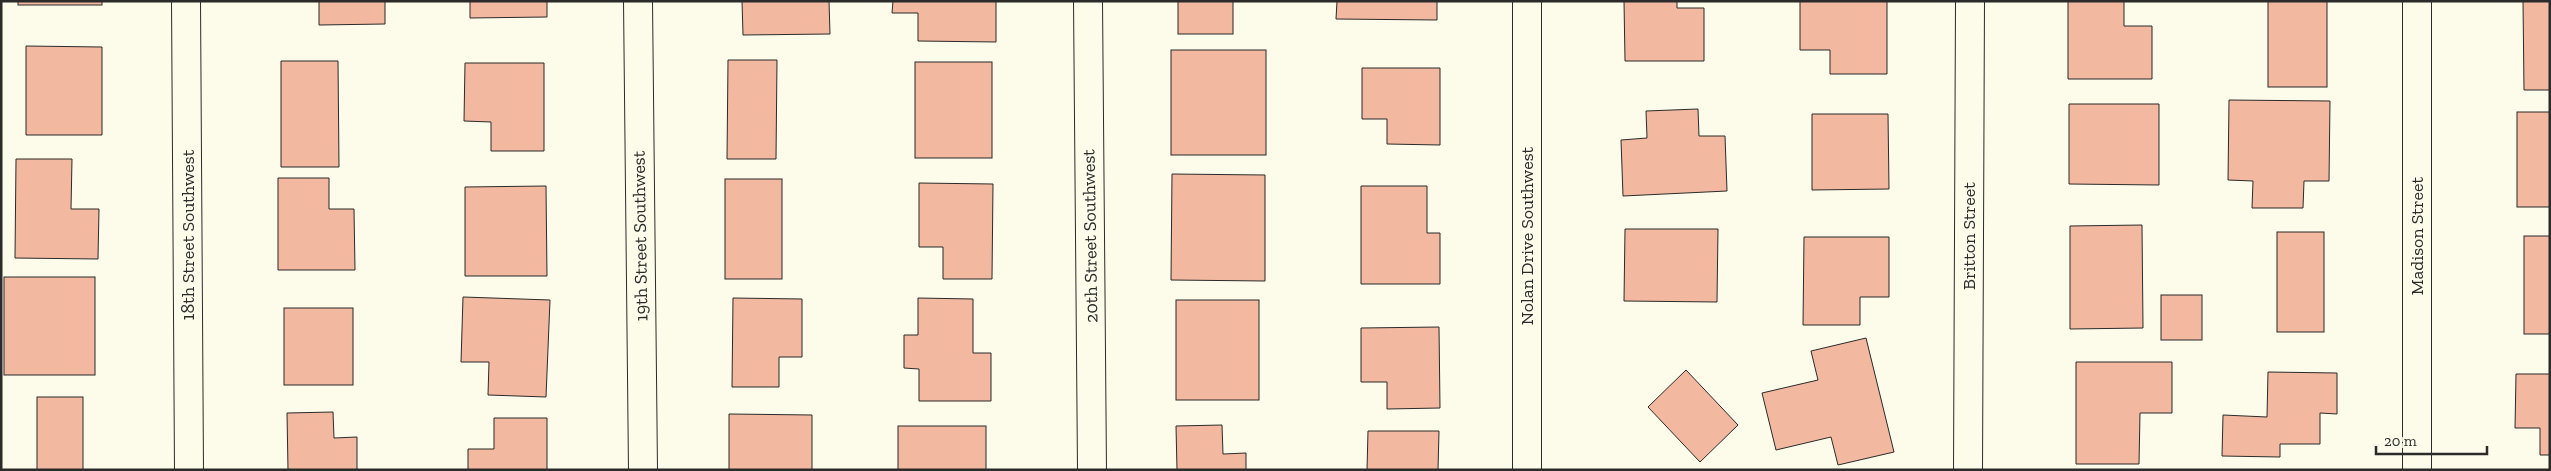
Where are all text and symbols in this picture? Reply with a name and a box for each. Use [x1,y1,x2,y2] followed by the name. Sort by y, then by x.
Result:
[1516,146,1538,325] street label: Nolan Drive Southwest
[177,149,199,320] street label: 18th Street Southwest
[1077,149,1103,323] street label: 20th Street Southwest
[628,150,652,321] street label: 19th Street Southwest
[2406,177,2428,295] street label: Madison Street
[1958,182,1980,290] street label: Britton Street
[2376,424,2487,456] scale bar
[2384,432,2417,450] text: 20 m

